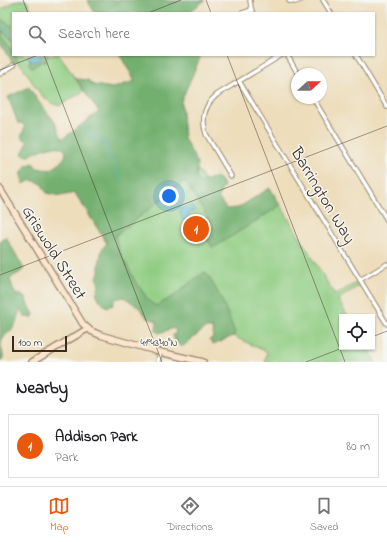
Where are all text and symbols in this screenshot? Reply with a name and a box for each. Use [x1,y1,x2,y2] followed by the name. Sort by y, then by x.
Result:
[12,12,375,56] search box
[26,23,48,45] icon: search
[58,23,130,45] text: Search here
[291,68,327,104] north arrow
[282,142,362,250] street label: Barrington Way
[159,186,179,206] your location
[15,201,93,305] street label: Griswold Street
[183,214,209,244] pin: 1
[339,314,375,350] map controls
[339,314,375,350] button: locate
[12,334,67,353] scale bar
[18,335,42,351] text: 100 m
[141,336,178,351] text: 41°43'40"N
[16,376,68,401] text: Nearby
[55,426,138,448] text: Addison Park
[28,437,32,456] text: 1
[346,437,370,456] text: 80 m
[55,448,79,467] text: Park
[48,495,70,535] tab: Map
[167,495,213,535] tab: Directions
[310,495,339,535] tab: Saved

